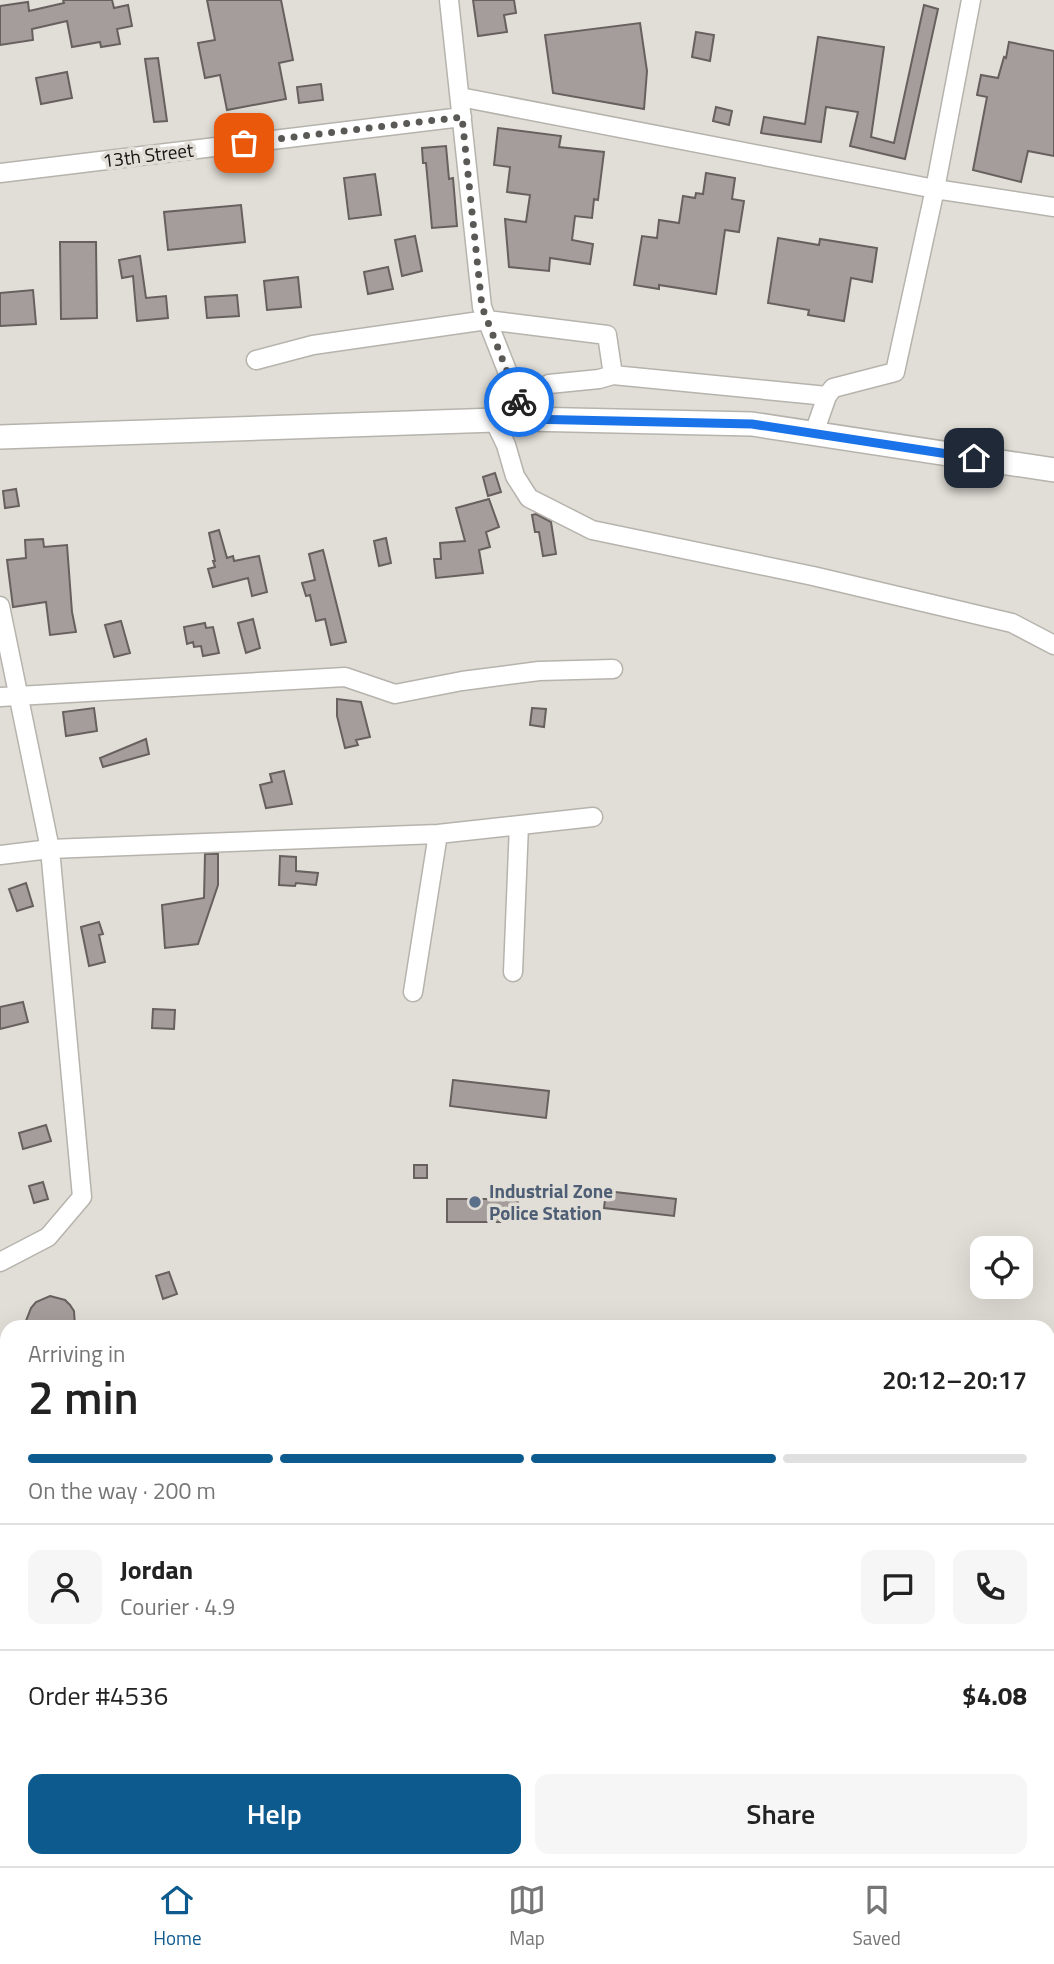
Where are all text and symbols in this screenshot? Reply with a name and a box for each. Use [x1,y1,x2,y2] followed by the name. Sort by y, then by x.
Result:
[214,113,274,173] pin
[225,124,263,162] icon: bag
[101,135,195,174] street label: 13th Street
[484,367,554,437] courier
[500,383,538,421] icon: bike
[944,428,1004,488] pin
[955,439,993,477] icon: home
[489,1176,613,1227] place label: Industrial Zone Police Station
[467,1194,483,1210] marker: Industrial Zone Police Station
[970,1236,1033,1299] map controls
[970,1236,1033,1299] button: locate
[28,1336,125,1371] text: Arriving in
[882,1360,1027,1399] text: 20:12–20:17
[28,1362,139,1432] text: 2 min
[28,1473,216,1508] text: On the way · 200 m
[28,1550,102,1624] button: person
[120,1550,193,1589] text: Jordan
[861,1550,935,1624] button: chat
[953,1550,1027,1624] button: phone
[120,1589,235,1624] text: Courier · 4.9
[28,1676,168,1715] text: Order #4536
[962,1676,1027,1715] text: $4.08
[28,1774,521,1854] button: Help
[535,1774,1027,1854] button: Share
[153,1881,201,1952] tab: Home
[508,1881,546,1952] tab: Map
[852,1881,901,1952] tab: Saved

